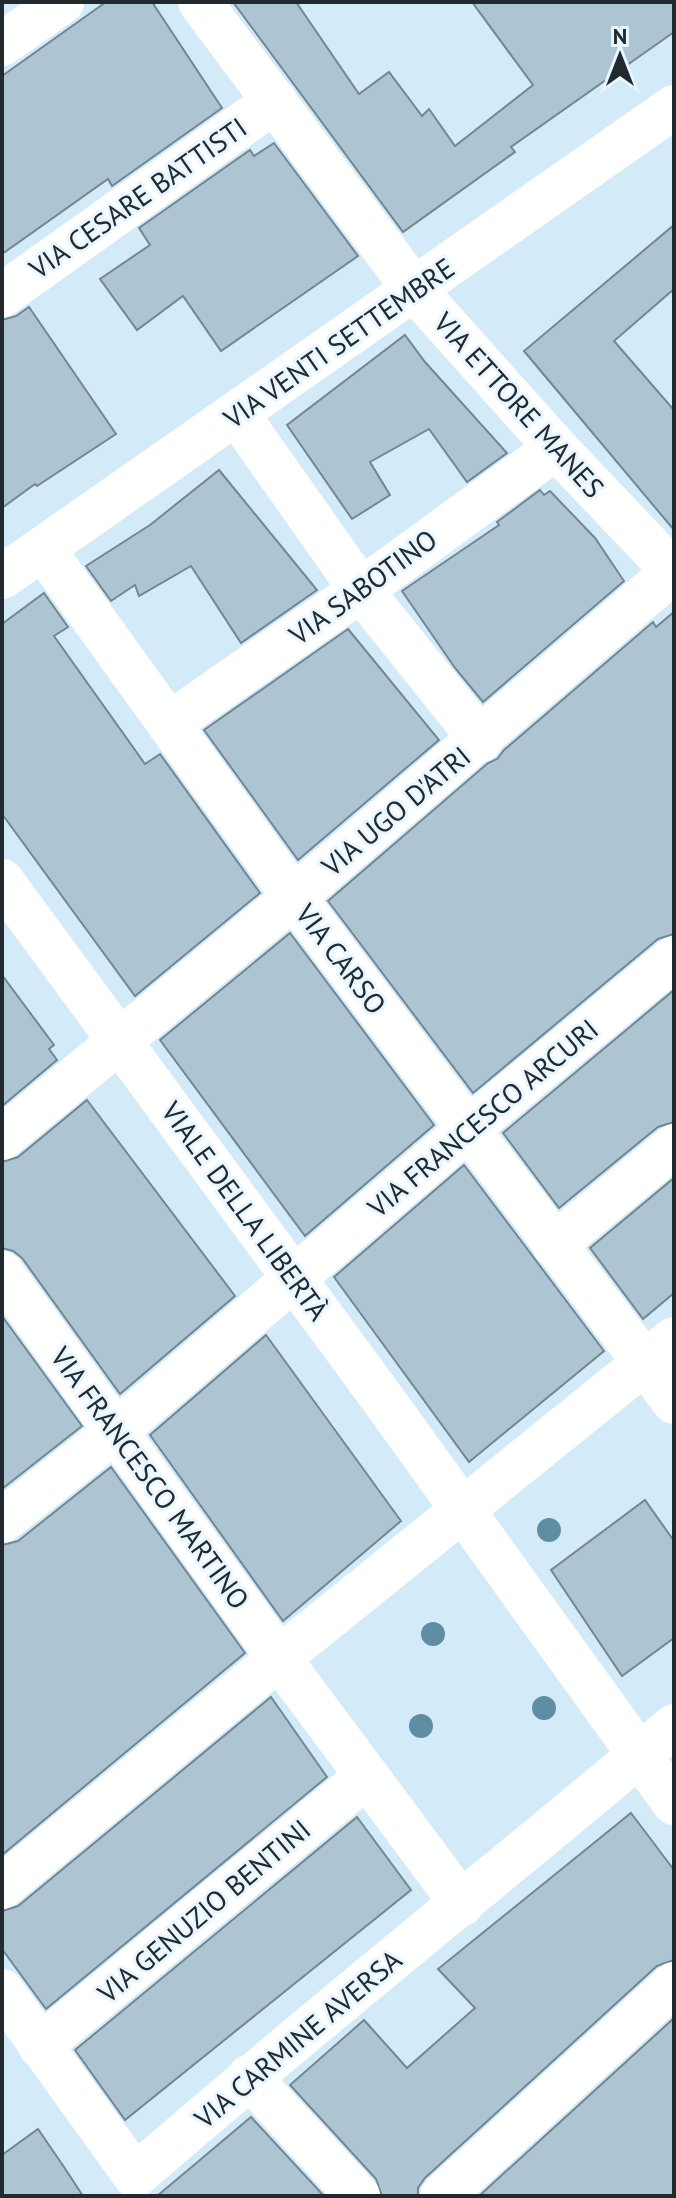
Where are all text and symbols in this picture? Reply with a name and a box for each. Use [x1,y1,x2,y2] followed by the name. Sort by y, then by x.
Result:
[580,16,660,96] north arrow
[613,22,627,50] text: N
[21,109,254,287] street label: VIA CESARE BATTISTI
[215,249,461,437] street label: VIA VENTI SETTEMBRE
[425,303,613,505] street label: VIA ETTORE MANES
[281,521,444,653] street label: VIA SABOTINO
[313,737,478,884] street label: VIA UGO D'ATRI
[287,895,395,1021] street label: VIA CARSO
[359,1010,606,1226] street label: VIA FRANCESCO ARCURI
[153,1093,338,1328] street label: VIALE DELLA LIBERTÀ
[42,1338,258,1616] street label: VIA FRANCESCO MARTINO
[89,1811,318,2011] street label: VIA GENUZIO BENTINI
[186,1941,410,2137] street label: VIA CARMINE AVERSA

